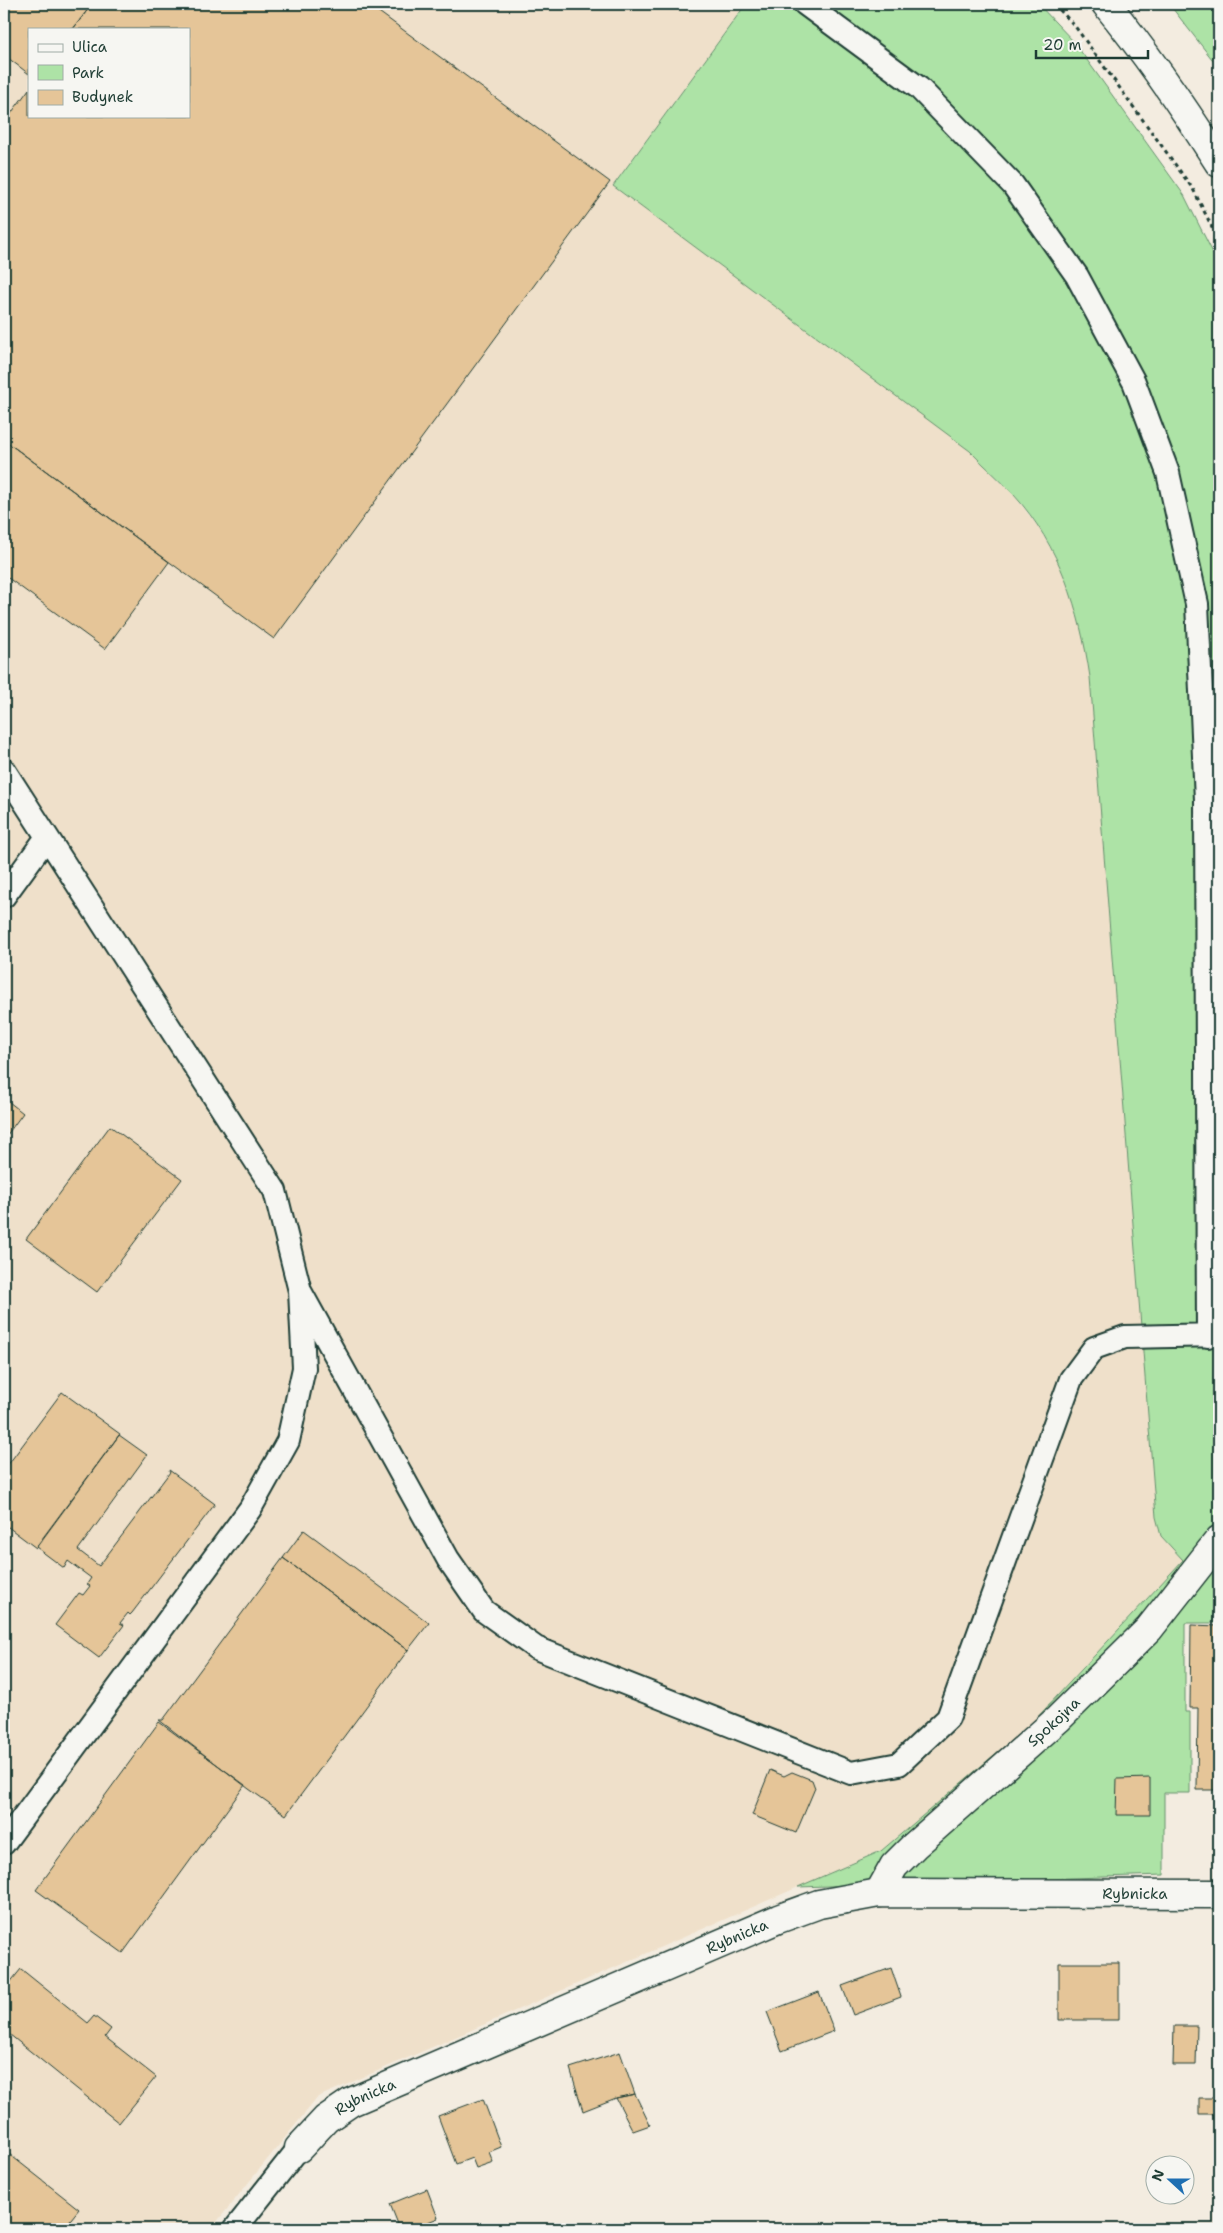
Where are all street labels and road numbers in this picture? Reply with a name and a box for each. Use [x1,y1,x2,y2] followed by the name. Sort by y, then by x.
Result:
[1023,1692,1085,1751] street label: Spokojna
[1102,1884,1168,1904] street label: Rybnicka
[703,1914,772,1959] street label: Rybnicka
[331,2074,399,2120] street label: Rybnicka

